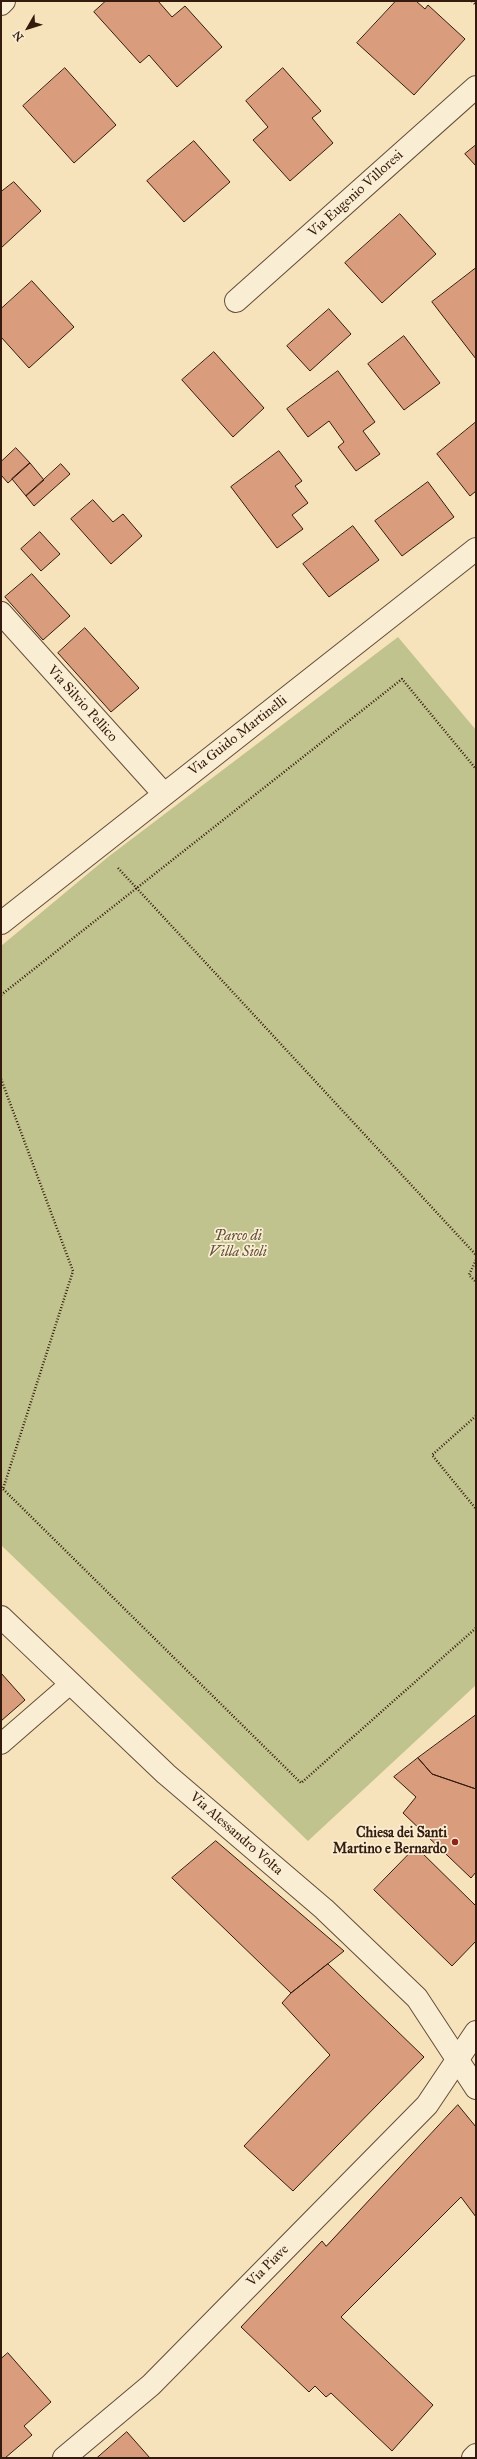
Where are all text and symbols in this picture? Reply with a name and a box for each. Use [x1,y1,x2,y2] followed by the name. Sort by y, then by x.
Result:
[8,8,48,48] north arrow
[10,28,26,44] text: N
[305,147,407,241] street label: Via Eugenio Villoresi
[43,662,121,746] street label: Via Silvio Pellico
[185,692,291,780] street label: Via Guido Martinelli
[209,1229,267,1262] park label: Parco di Villa Sioli
[186,1789,286,1879] street label: Via Alessandro Volta
[333,1826,447,1858] place label: Chiesa dei Santi Martino e Bernardo
[450,1837,460,1847] marker: Chiesa dei Santi Martino e Bernardo
[243,2241,293,2291] street label: Via Piave

